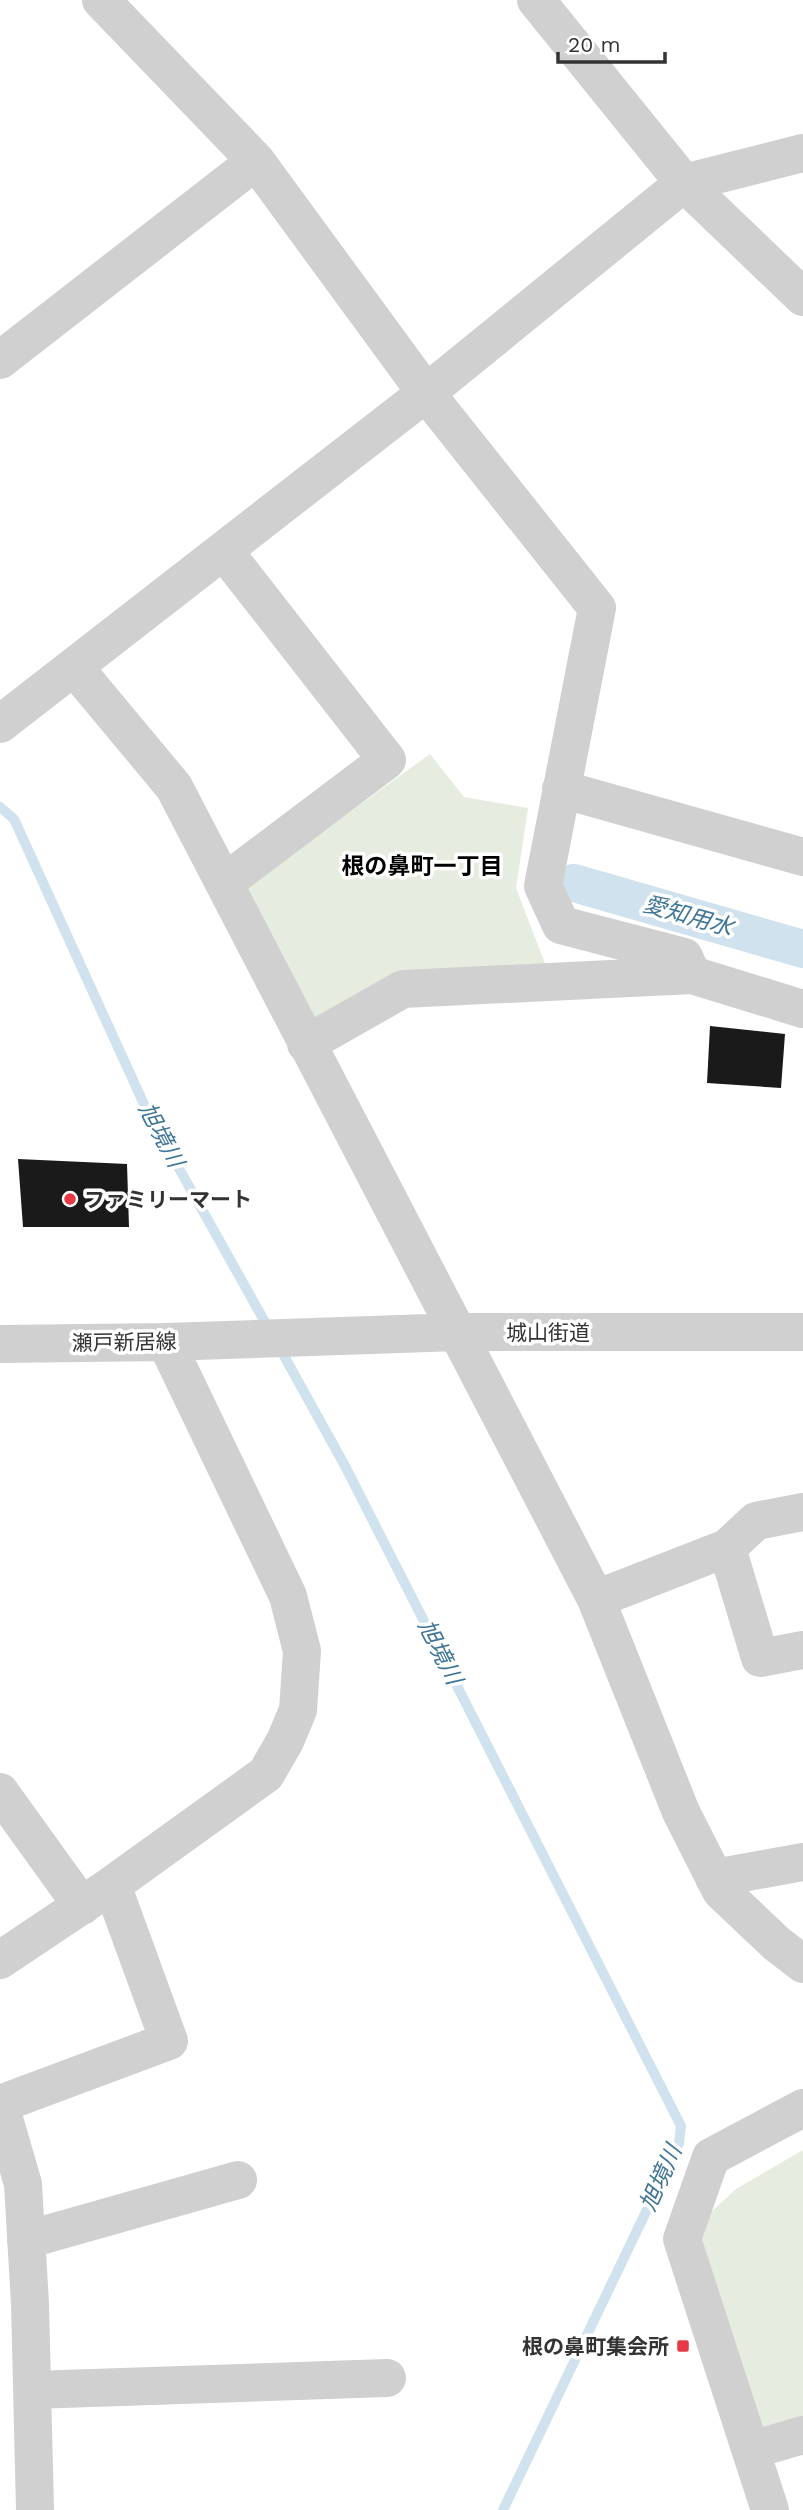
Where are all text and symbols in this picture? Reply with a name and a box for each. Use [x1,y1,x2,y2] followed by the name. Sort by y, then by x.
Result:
[558,21,665,65] scale bar
[568,32,620,57] text: 20 m
[342,853,503,880] district label: 根の鼻町一丁目
[640,890,739,942] water label: 愛知用水
[133,1098,191,1174] water label: 旭境川
[84,1187,252,1212] place label: ファミリーマート
[62,1191,78,1207] marker: ファミリーマート
[506,1320,590,1345] street label: 城山街道
[71,1329,177,1355] street label: 瀬戸新居線
[412,1615,469,1692] water label: 旭境川
[635,2138,689,2215] water label: 旭境川
[522,2334,669,2359] place label: 根の鼻町集会所
[675,2338,691,2354] marker: 根の鼻町集会所

